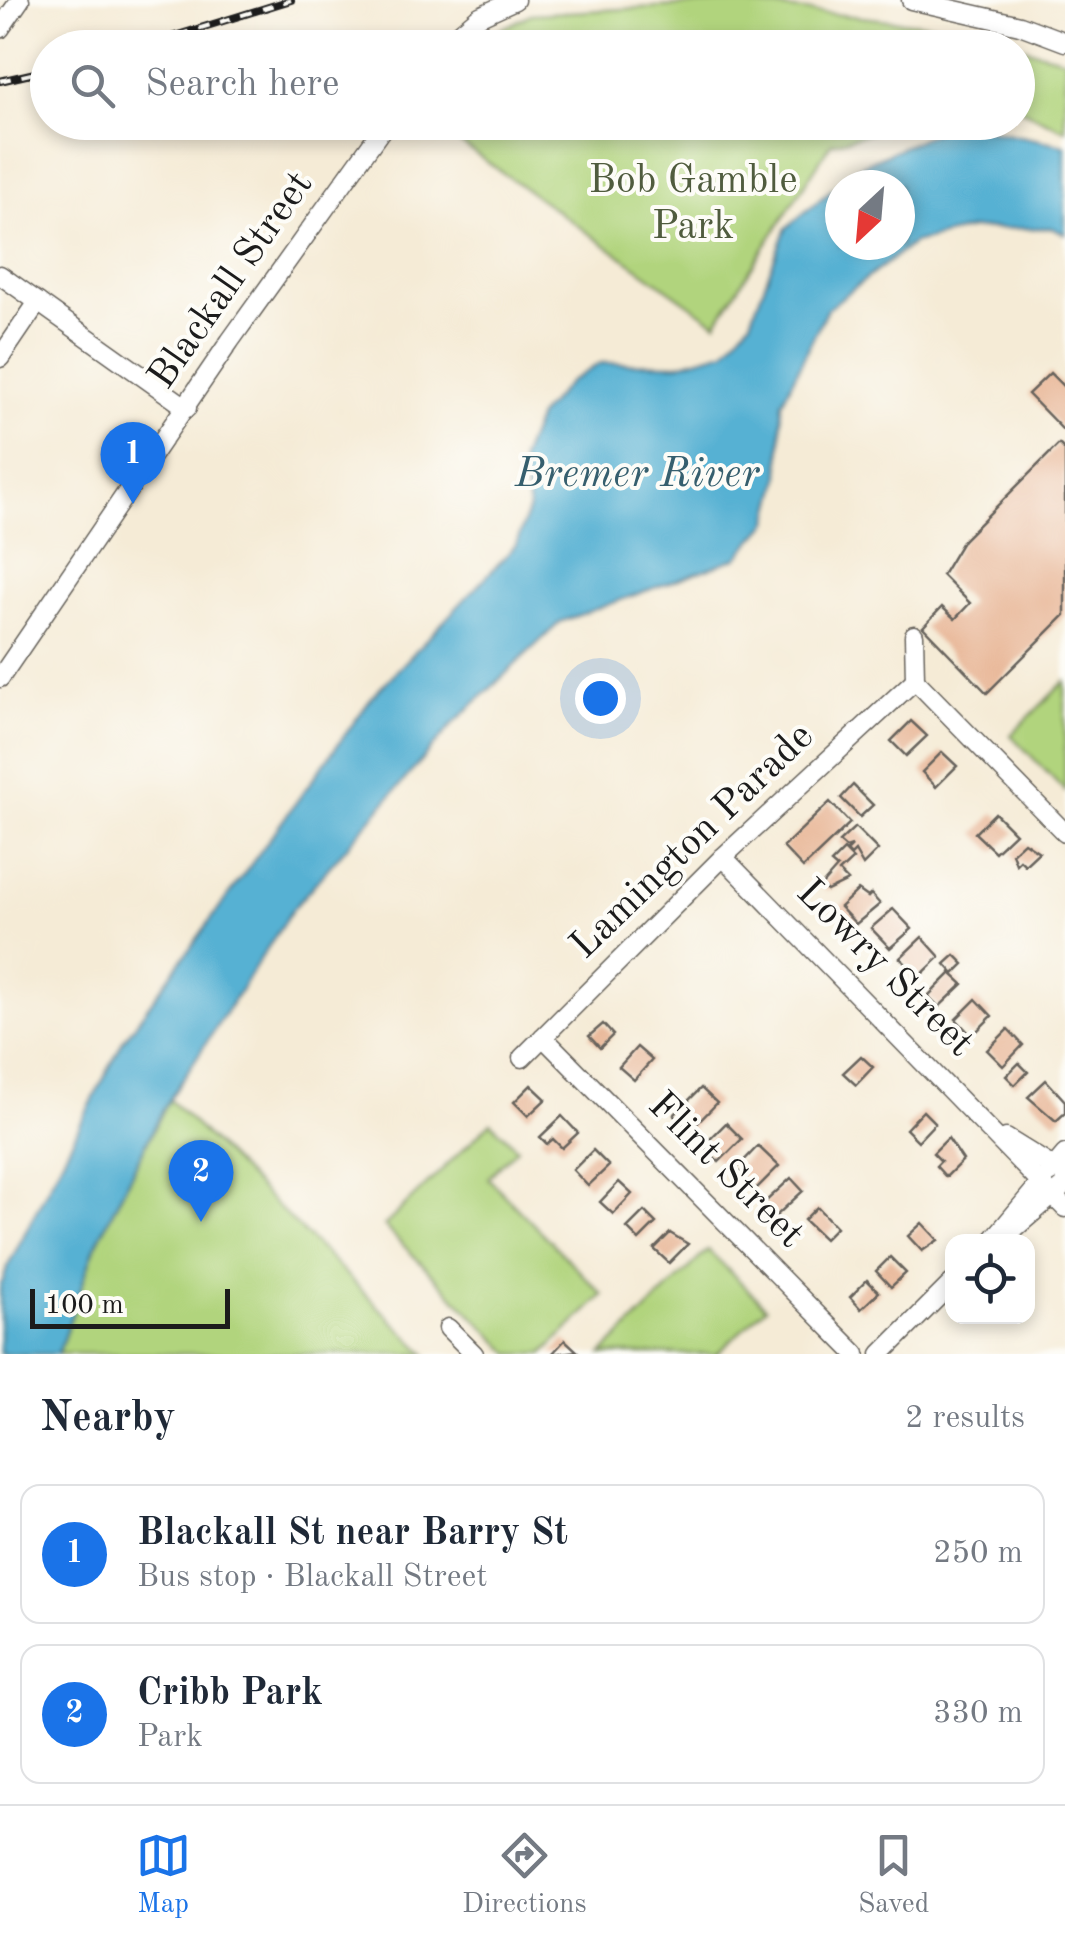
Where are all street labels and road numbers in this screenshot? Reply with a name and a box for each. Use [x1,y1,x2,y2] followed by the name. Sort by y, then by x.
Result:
[142,165,322,397] street label: Blackall Street
[564,717,822,967] street label: Lamington Parade
[788,873,980,1065] street label: Lowry Street
[640,1086,810,1256] street label: Flint Street

